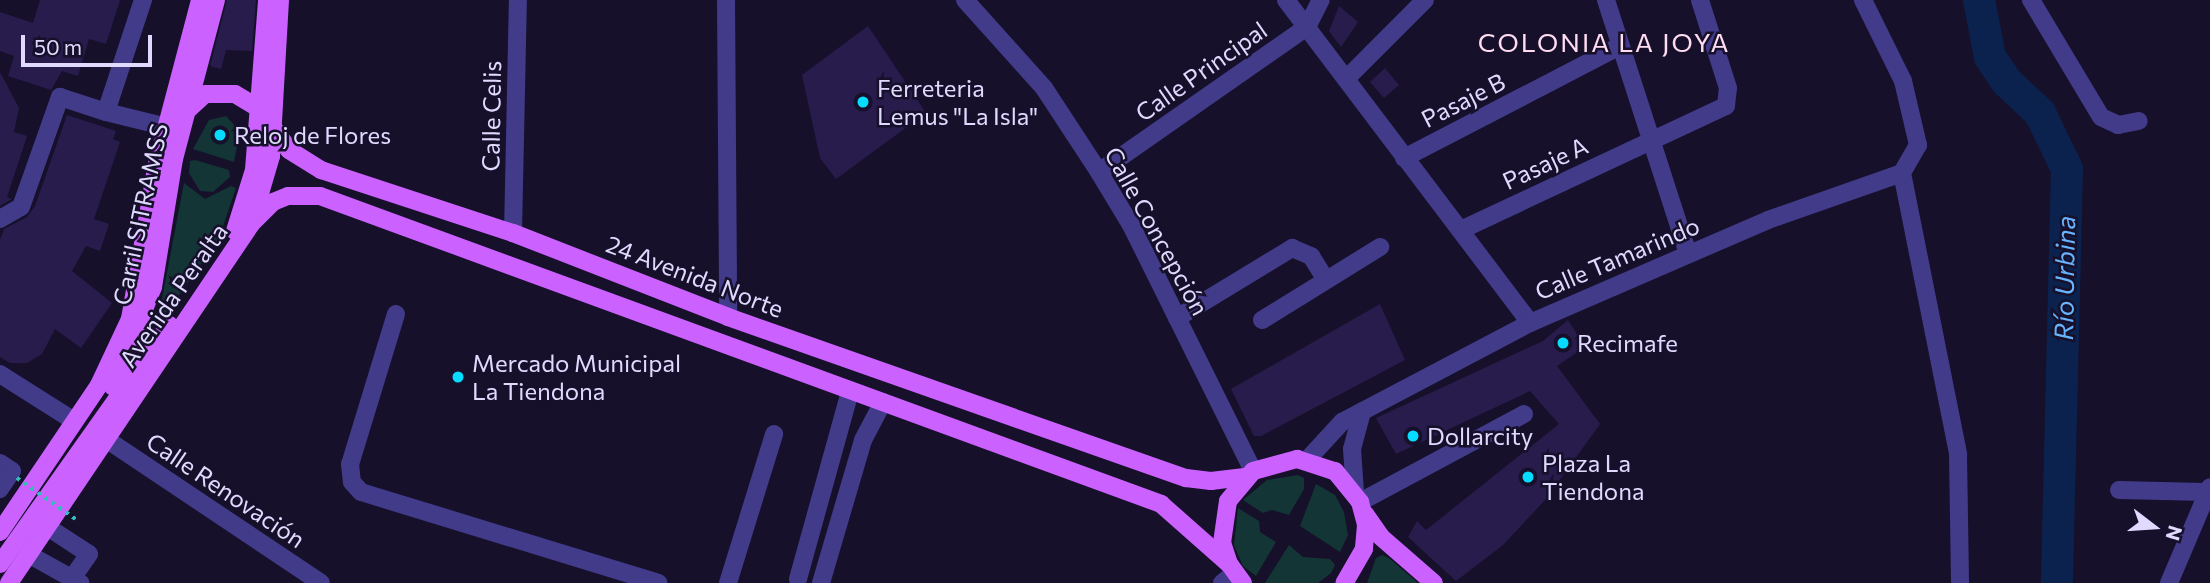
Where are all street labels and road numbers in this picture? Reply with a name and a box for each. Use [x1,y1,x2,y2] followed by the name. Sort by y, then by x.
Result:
[1130,15,1272,127] street label: Calle Principal
[476,60,506,172] street label: Calle Celis
[1416,67,1510,133] street label: Pasaje B
[107,121,173,307] street label: Carril SITRAMSS
[1498,131,1592,195] street label: Pasaje A
[1099,142,1215,320] street label: Calle Concepción
[1531,210,1703,306] street label: Calle Tamarindo
[113,218,233,372] street label: Avenida Peralta
[602,229,788,323] street label: 24 Avenida Norte
[141,426,311,554] street label: Calle Renovación

